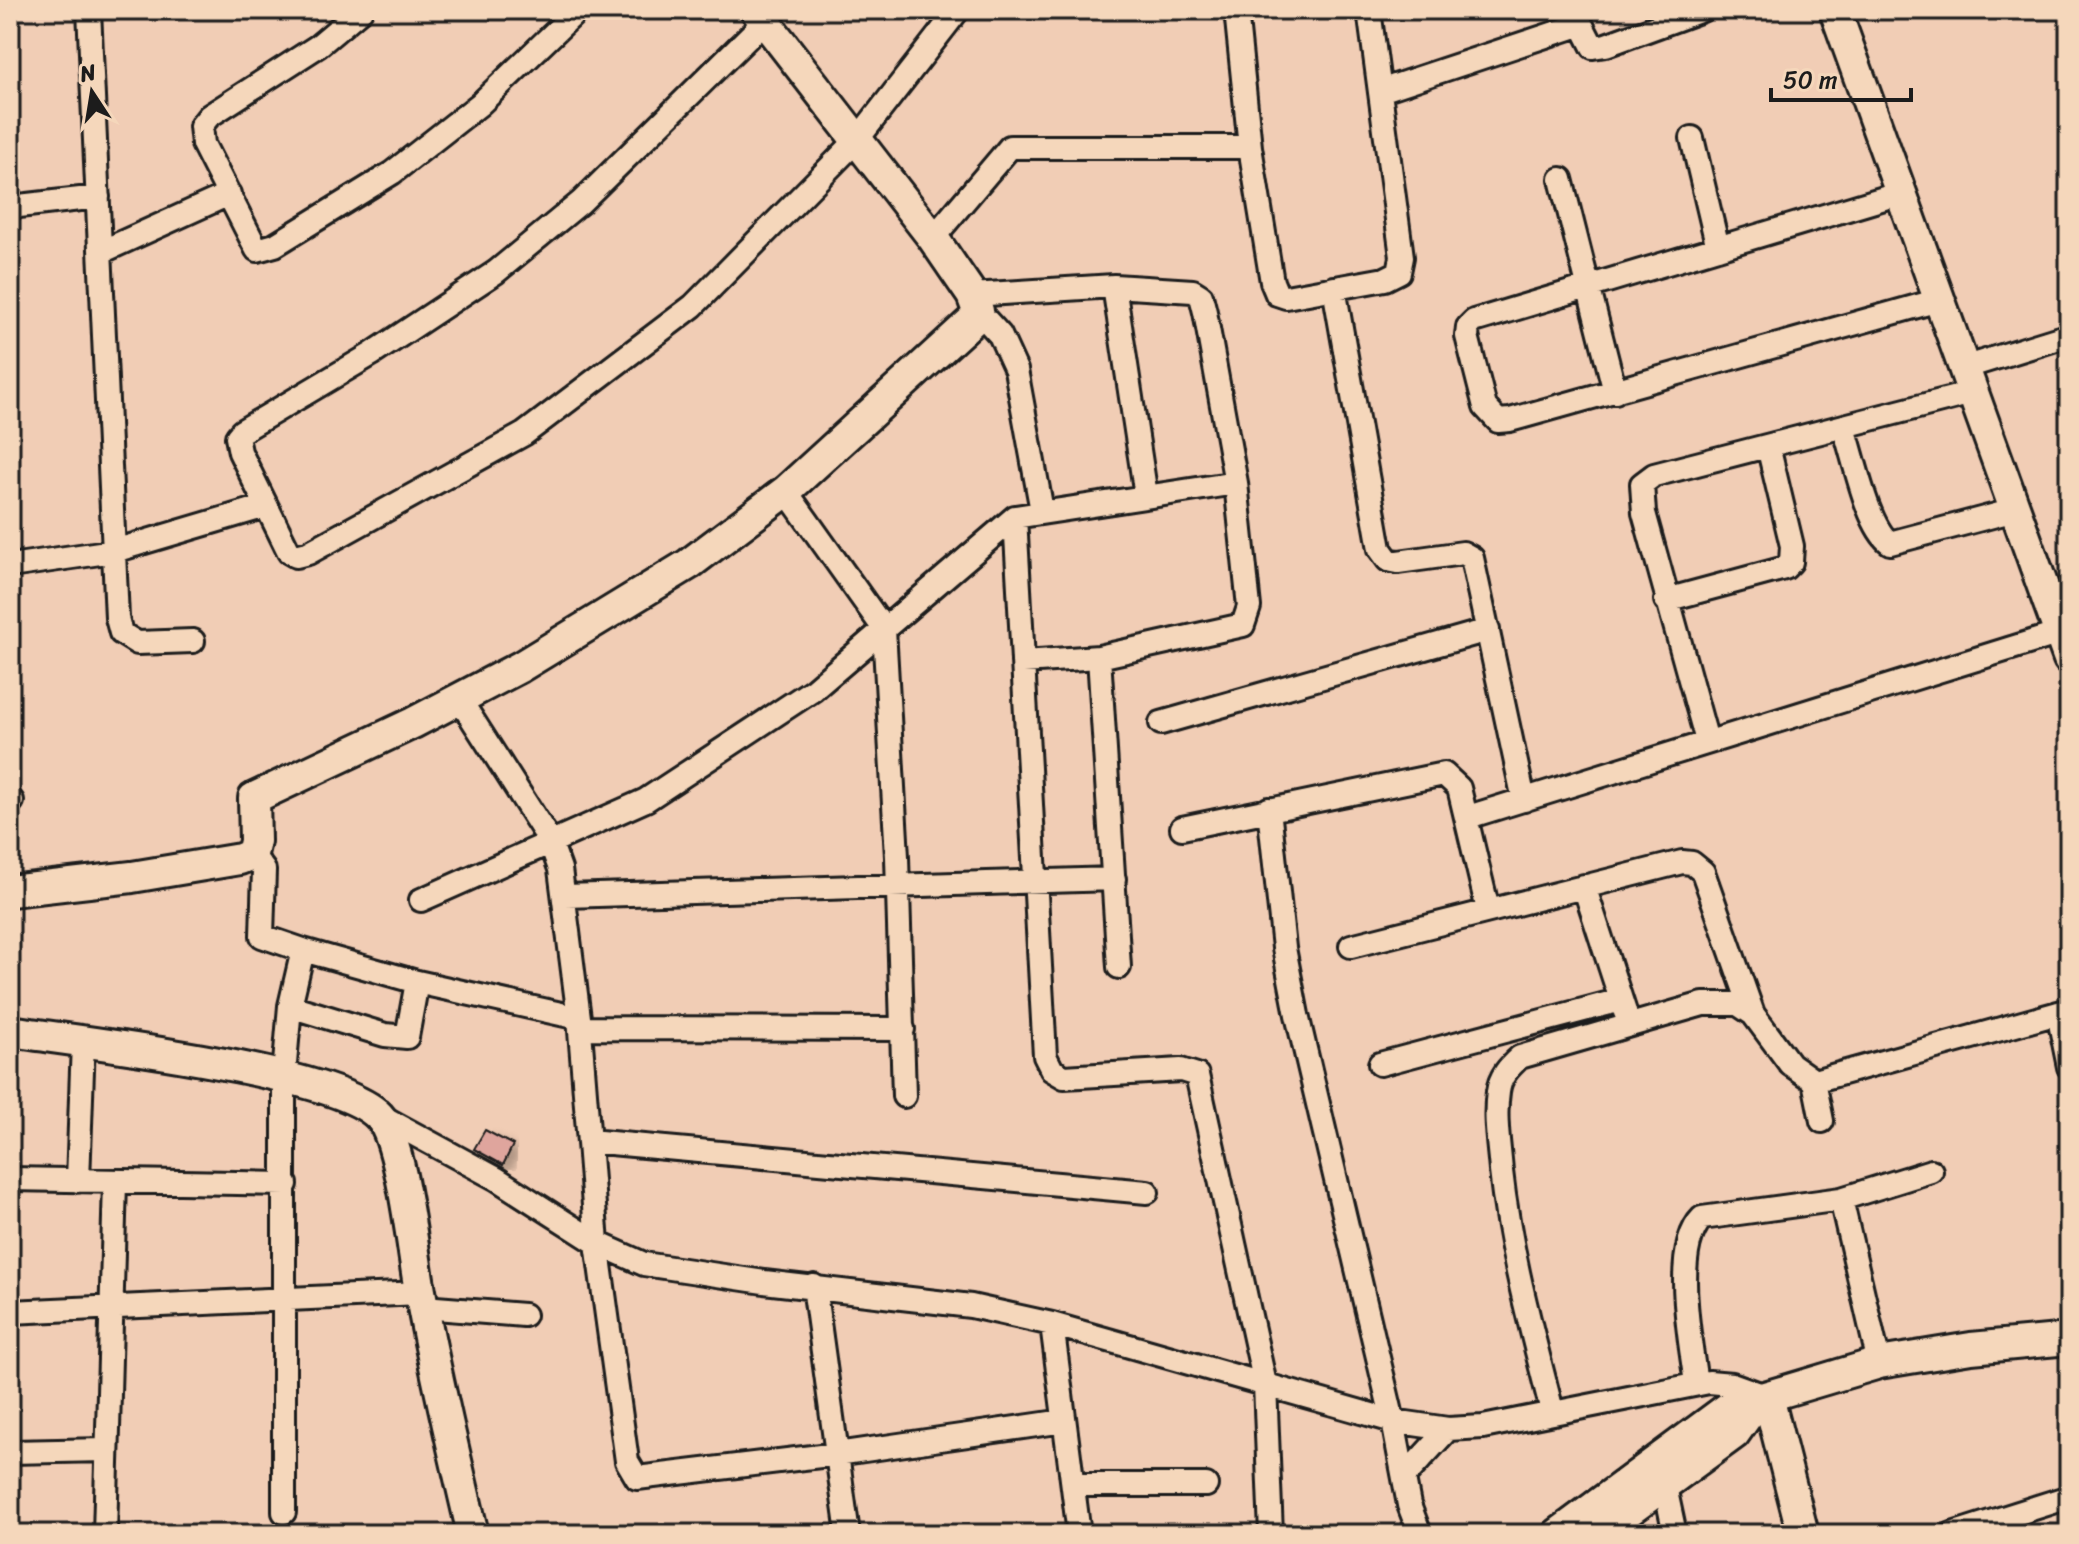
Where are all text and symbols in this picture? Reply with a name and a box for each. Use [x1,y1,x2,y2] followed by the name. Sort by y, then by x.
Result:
[52,52,132,132] north arrow
[75,52,100,94] text: N
[1771,52,1911,102] scale bar
[1783,59,1838,101] text: 50 m

